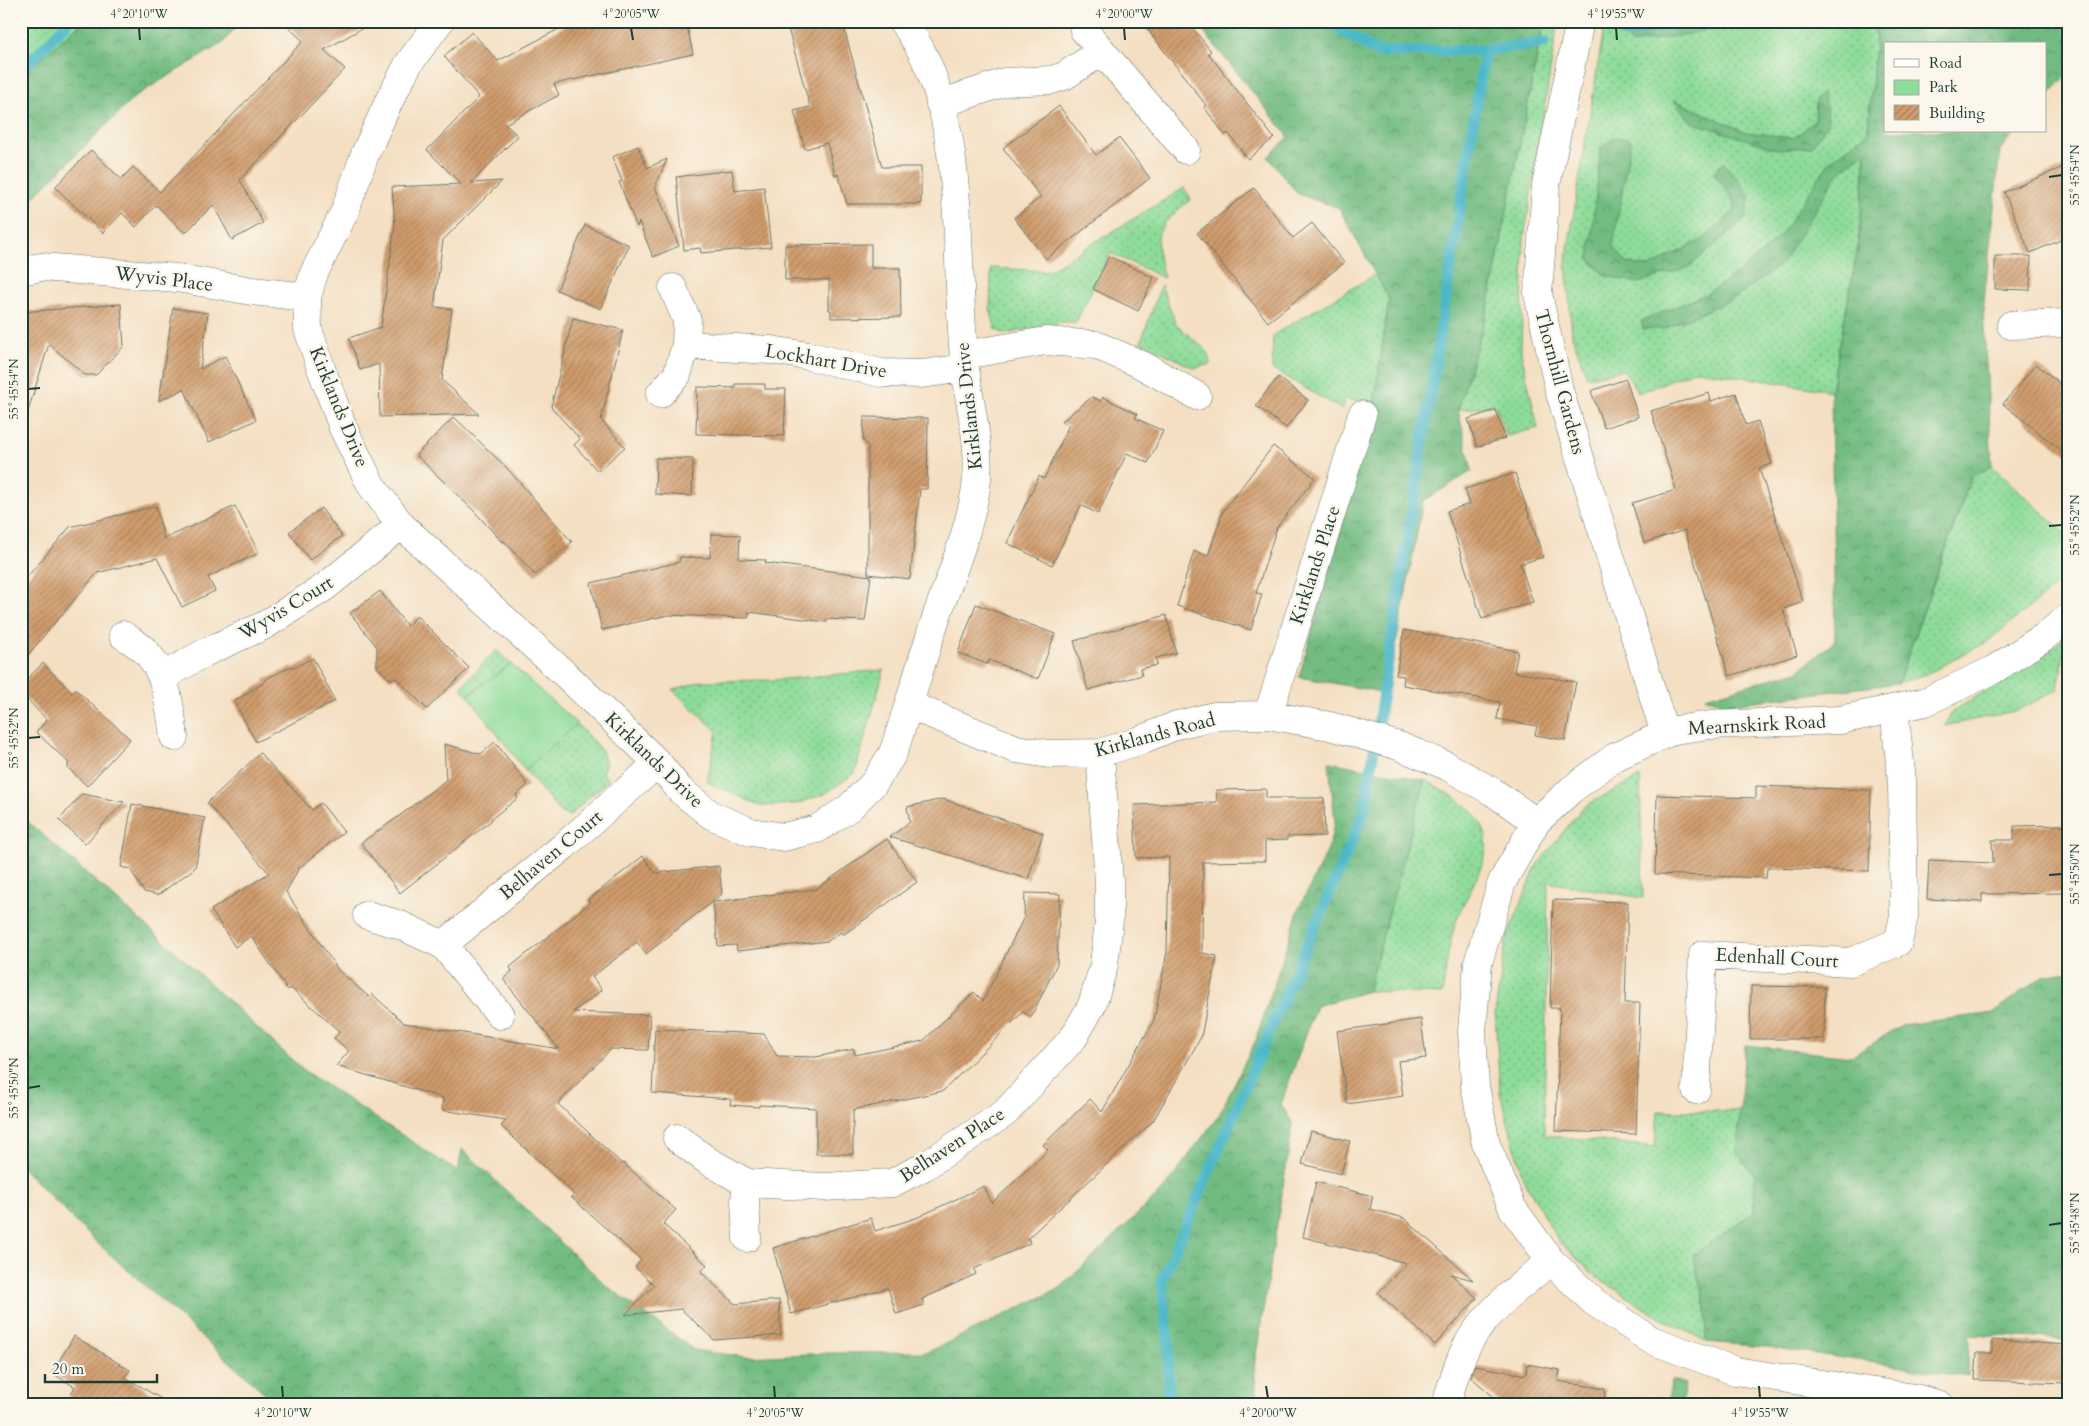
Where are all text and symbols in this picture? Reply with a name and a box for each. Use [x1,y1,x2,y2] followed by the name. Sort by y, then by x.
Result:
[110,6,169,22] text: 4°20'10"W
[602,6,661,22] text: 4°20'05"W
[1095,6,1154,22] text: 4°20'00"W
[1587,6,1646,22] text: 4°19'55"W
[1884,42,2046,132] legend
[1929,53,1962,73] text: Road
[1929,77,1958,97] text: Park
[1929,103,1985,123] text: Building
[2067,144,2083,205] text: 55°45'54"N
[112,260,215,298] street label: Wyvis Place
[1528,307,1592,457] street label: Thornhill Gardens
[763,337,889,385] street label: Lockhart Drive
[949,341,989,471] street label: Kirklands Drive
[303,343,375,471] street label: Kirklands Drive
[6,358,22,419] text: 55°45'54"N
[2067,494,2083,555] text: 55°45'52"N
[1284,502,1346,628] street label: Kirklands Place
[233,570,338,647] street label: Wyvis Court
[599,706,709,814] street label: Kirklands Drive
[1092,706,1218,764] street label: Kirklands Road
[6,707,22,768] text: 55°45'52"N
[1687,708,1827,742] street label: Mearnskirk Road
[494,804,608,906] street label: Belhaven Court
[2067,843,2083,904] text: 55°45'50"N
[1715,942,1839,974] street label: Edenhall Court
[6,1057,22,1118] text: 55°45'50"N
[894,1101,1010,1189] street label: Belhaven Place
[2067,1192,2083,1253] text: 55°45'48"N
[45,1351,158,1383] scale bar
[52,1359,84,1379] text: 20 m
[254,1405,313,1421] text: 4°20'10"W
[746,1405,805,1421] text: 4°20'05"W
[1239,1405,1298,1421] text: 4°20'00"W
[1731,1405,1790,1421] text: 4°19'55"W

